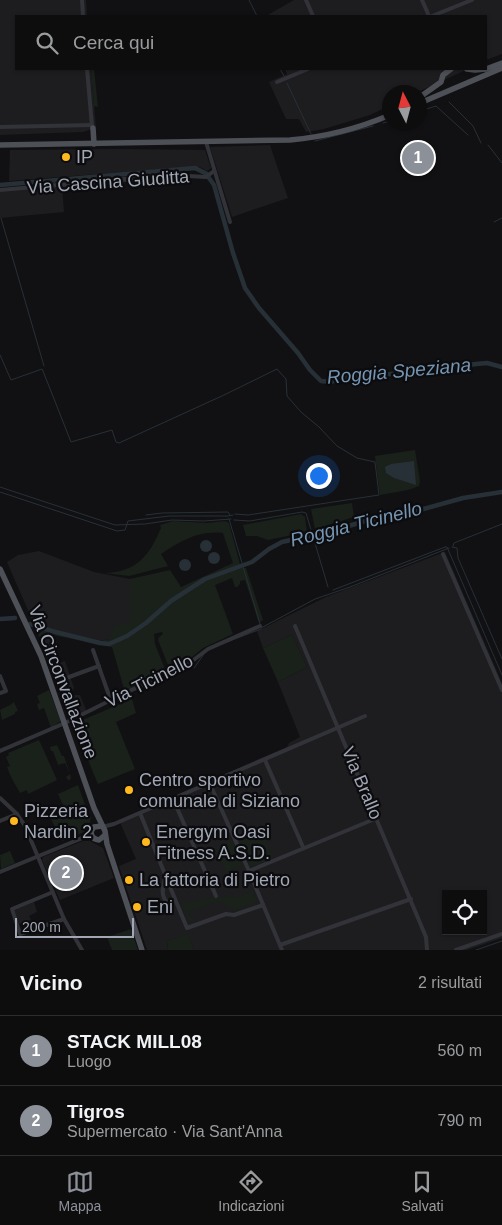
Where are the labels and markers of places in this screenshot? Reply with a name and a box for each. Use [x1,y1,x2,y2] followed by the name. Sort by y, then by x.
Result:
[402,139,434,177] pin: 1
[76,147,93,167] place label: IP
[60,151,72,163] marker: IP
[139,770,300,811] place label: Centro sportivo comunale di Siziano
[123,784,135,796] marker: Centro sportivo comunale di Siziano
[24,801,92,842] place label: Pizzeria Nardin 2
[8,815,20,827] marker: Pizzeria Nardin 2
[156,822,270,863] place label: Energym Oasi Fitness A.S.D.
[140,836,152,848] marker: Energym Oasi Fitness A.S.D.
[50,854,82,892] pin: 2
[139,870,290,890] place label: La fattoria di Pietro
[123,874,135,886] marker: La fattoria di Pietro
[147,897,173,917] place label: Eni
[131,901,143,913] marker: Eni

